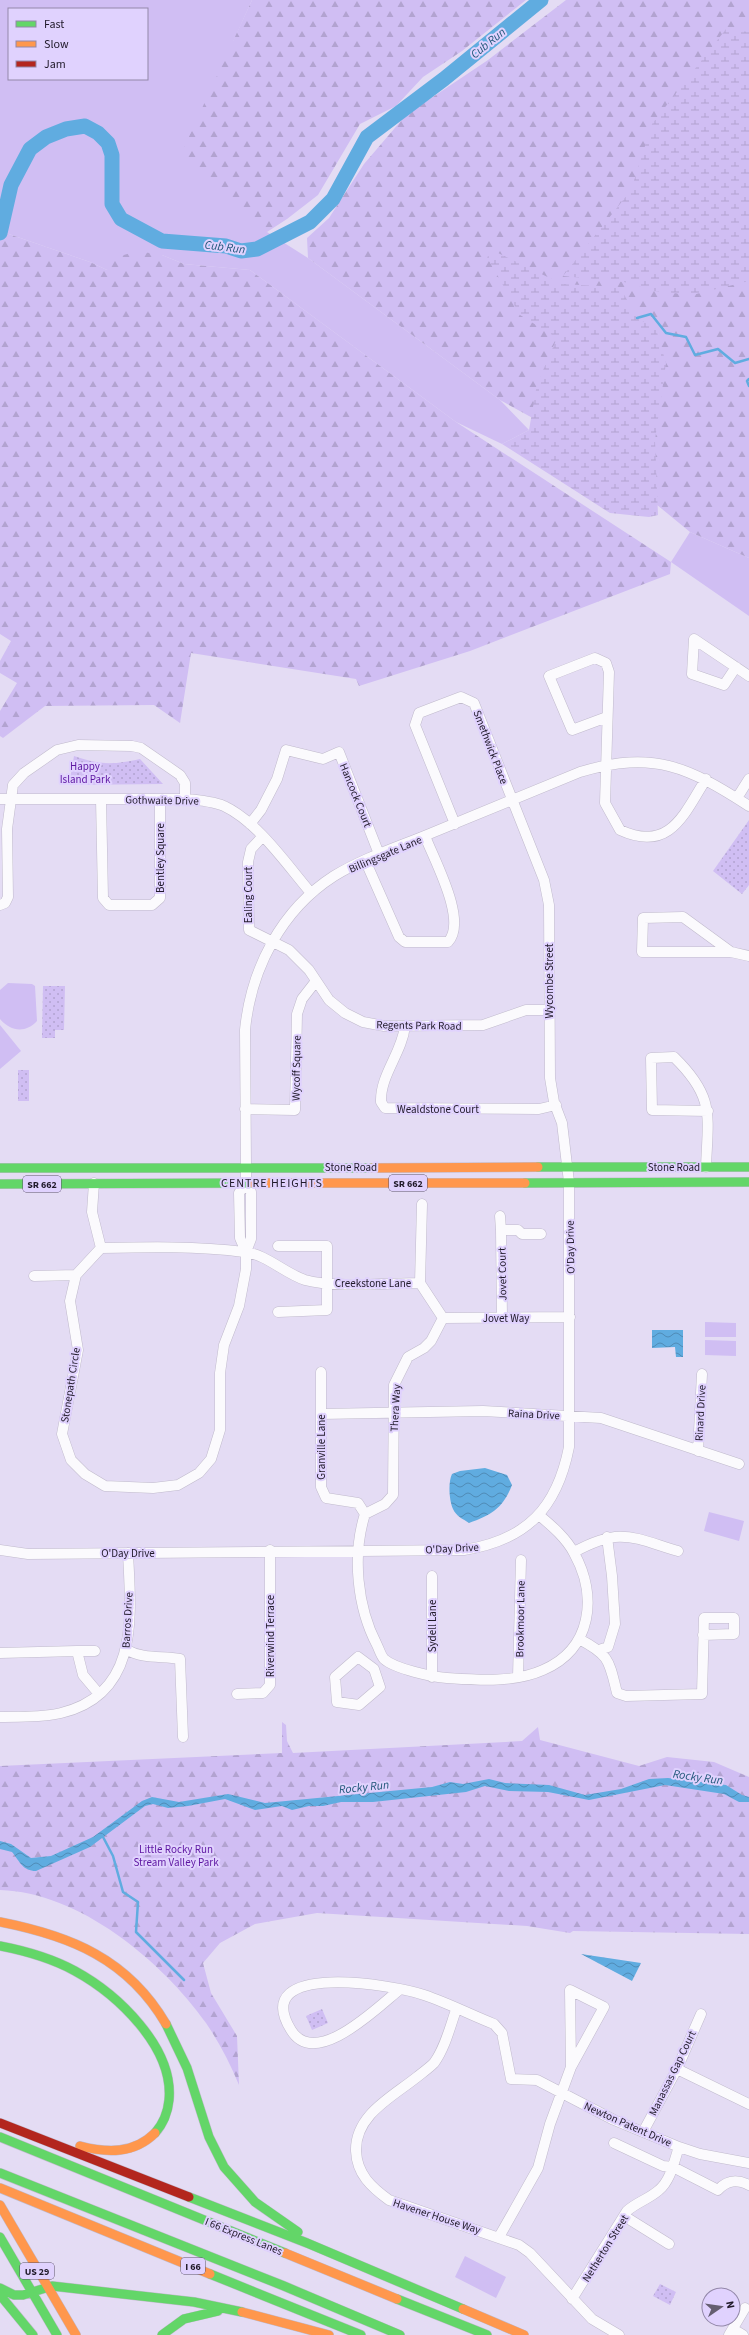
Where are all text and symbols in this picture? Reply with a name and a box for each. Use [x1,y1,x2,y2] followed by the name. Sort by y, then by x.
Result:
[8,8,148,80] legend
[44,16,64,33] text: Fast
[467,24,510,63] water label: Cub Run
[44,36,69,53] text: Slow
[44,56,66,73] text: Jam
[204,237,246,258] water label: Cub Run
[470,708,512,787] street label: Smethwick Place
[60,759,111,787] park label: Happy Island Park
[336,761,375,830] street label: Hancock Court
[125,792,199,809] street label: Gothwaite Drive
[153,822,168,893] street label: Bentley Square
[346,832,425,877] street label: Billingsgate Lane
[241,867,256,923] street label: Ealing Court
[542,943,557,1018] street label: Wycombe Street
[376,1017,462,1034] street label: Regents Park Road
[288,1035,305,1101] street label: Wycoff Square
[397,1102,479,1117] street label: Wealdstone Court
[325,1160,377,1175] street label: Stone Road
[648,1160,700,1175] street label: Stone Road
[221,1175,323,1192] district label: CENTRE HEIGHTS
[389,1175,427,1191] road number: SR 662
[23,1176,61,1192] road number: SR 662
[563,1220,578,1274] street label: O'Day Drive
[495,1247,510,1301] street label: Jovet Court
[335,1276,412,1291] street label: Creekstone Lane
[483,1311,529,1326] street label: Jovet Way
[57,1346,84,1424] street label: Stonepath Circle
[387,1384,404,1432] street label: Thera Way
[692,1384,709,1442] street label: Rinard Drive
[508,1406,561,1423] street label: Raina Drive
[314,1414,329,1480] street label: Granville Lane
[425,1540,480,1557] street label: O'Day Drive
[101,1546,155,1561] street label: O'Day Drive
[512,1580,529,1658] street label: Brookmoor Lane
[119,1591,136,1648] street label: Barros Drive
[263,1594,278,1677] street label: Riverwind Terrace
[425,1599,440,1652] street label: Sydell Lane
[672,1766,724,1789] water label: Rocky Run
[338,1776,390,1799] water label: Rocky Run
[133,1842,219,1870] park label: Little Rocky Run Stream Valley Park
[645,2028,700,2118] street label: Manassas Gap Court
[582,2098,674,2151] street label: Newton Patent Drive
[391,2195,483,2238] street label: Havener House Way
[579,2212,632,2285] street label: Netherton Street
[203,2214,285,2259] street label: I 66 Express Lanes
[181,2258,205,2274] road number: I 66
[20,2263,54,2279] road number: US 29
[701,2287,741,2327] north arrow
[722,2300,738,2310] text: N

